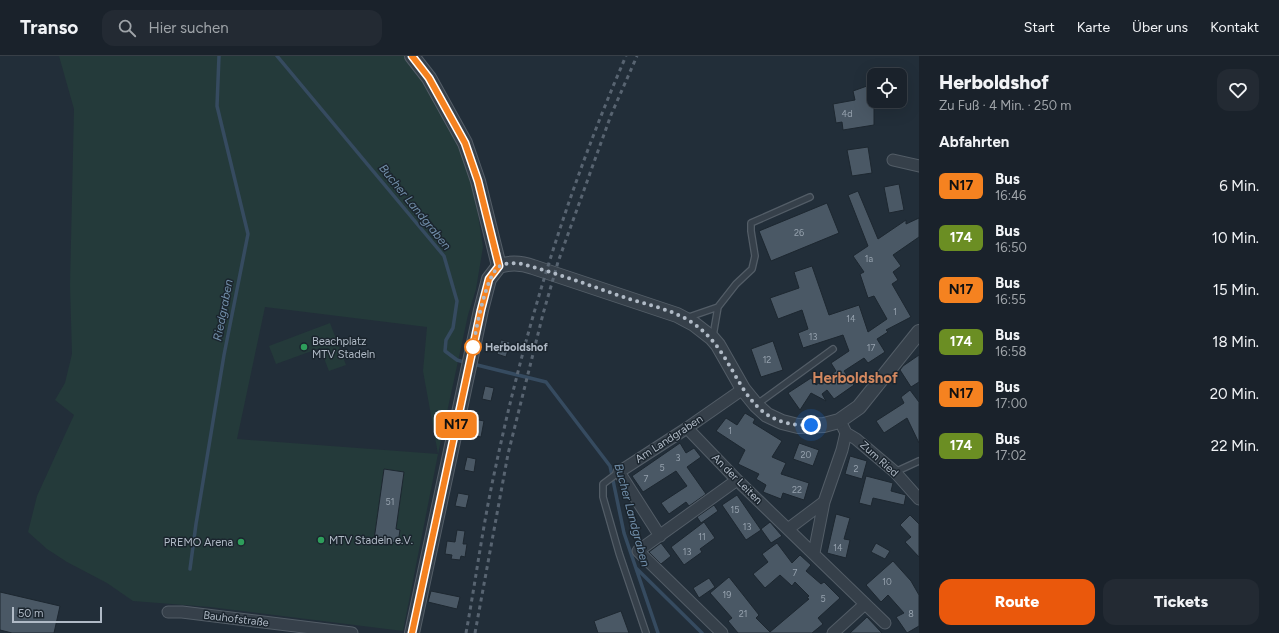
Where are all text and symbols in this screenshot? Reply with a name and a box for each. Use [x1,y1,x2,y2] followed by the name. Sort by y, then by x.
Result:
[102,10,382,46] search box
[20,16,78,39] text: Transo
[116,17,138,39] icon: search
[148,19,229,37] text: Hier suchen
[1024,19,1055,36] text: Start
[1077,19,1110,36] text: Karte
[1132,19,1188,36] text: Über uns
[1210,19,1259,36] text: Kontakt
[867,68,907,108] map controls
[867,68,907,108] button: locate
[1217,69,1259,111] button: heart
[939,71,1049,94] text: Herboldshof
[939,98,1071,113] text: Zu Fuß · 4 Min. · 250 m
[842,108,852,119] house number: 4d
[939,133,1009,151] text: Abfahrten
[376,161,454,253] water label: Bucher Landgraben
[995,170,1020,188] text: Bus
[949,177,973,194] text: N17
[1219,177,1259,195] text: 6 Min.
[995,188,1026,203] text: 16:46
[995,222,1020,240] text: Bus
[794,227,804,238] house number: 26
[950,229,972,246] text: 174
[1212,229,1259,247] text: 10 Min.
[995,240,1027,255] text: 16:50
[865,253,874,264] house number: 1a
[995,274,1020,292] text: Bus
[210,278,236,342] water label: Riedgraben
[949,281,973,298] text: N17
[1213,281,1259,299] text: 15 Min.
[995,292,1026,307] text: 16:55
[893,306,897,317] house number: 1
[846,313,856,324] house number: 14
[995,326,1020,344] text: Bus
[809,331,817,342] house number: 13
[950,333,972,350] text: 174
[1212,333,1259,351] text: 18 Min.
[312,335,375,361] place label: Beachplatz MTV Stadeln
[464,338,482,356] marker: Herboldshof
[485,341,548,354] place label: Herboldshof
[299,342,309,352] marker: Beachplatz MTV Stadeln
[867,342,875,353] house number: 17
[995,344,1026,359] text: 16:58
[763,354,771,365] house number: 12
[812,369,898,387] district label: Herboldshof
[995,378,1020,396] text: Bus
[949,385,973,402] text: N17
[1210,385,1259,403] text: 20 Min.
[995,396,1027,411] text: 17:00
[433,412,479,438] line badge: N17
[633,412,705,466] street label: Am Landgraben
[801,415,821,435] your location
[444,416,468,433] text: N17
[728,425,732,436] house number: 1
[995,430,1020,448] text: Bus
[950,437,972,454] text: 174
[1211,437,1259,455] text: 22 Min.
[857,438,901,480] street label: Zum Ried
[995,448,1026,463] text: 17:02
[801,449,812,460] house number: 20
[709,451,765,507] street label: An der Leiten
[676,452,681,463] house number: 3
[611,462,653,568] water label: Bucher Landgraben
[659,462,665,473] house number: 5
[853,463,859,474] house number: 2
[644,473,649,484] house number: 7
[792,484,802,495] house number: 22
[386,496,394,507] house number: 51
[731,504,739,515] house number: 15
[743,521,751,532] house number: 13
[698,531,706,542] house number: 11
[329,534,413,547] place label: MTV Stadeln e.V.
[316,535,326,545] marker: MTV Stadeln e.V.
[164,536,233,549] place label: PREMO Arena
[236,537,246,547] marker: PREMO Arena
[833,542,843,553] house number: 14
[683,546,691,557] house number: 13
[793,567,798,578] house number: 7
[882,576,892,587] house number: 10
[939,579,1095,625] button: Route
[1103,579,1259,625] button: Tickets
[723,589,731,600] house number: 19
[820,593,826,604] house number: 5
[12,605,102,624] scale bar
[18,607,43,620] text: 50 m
[739,608,747,619] house number: 21
[908,608,914,619] house number: 8
[203,609,269,629] street label: Bauhofstraße

